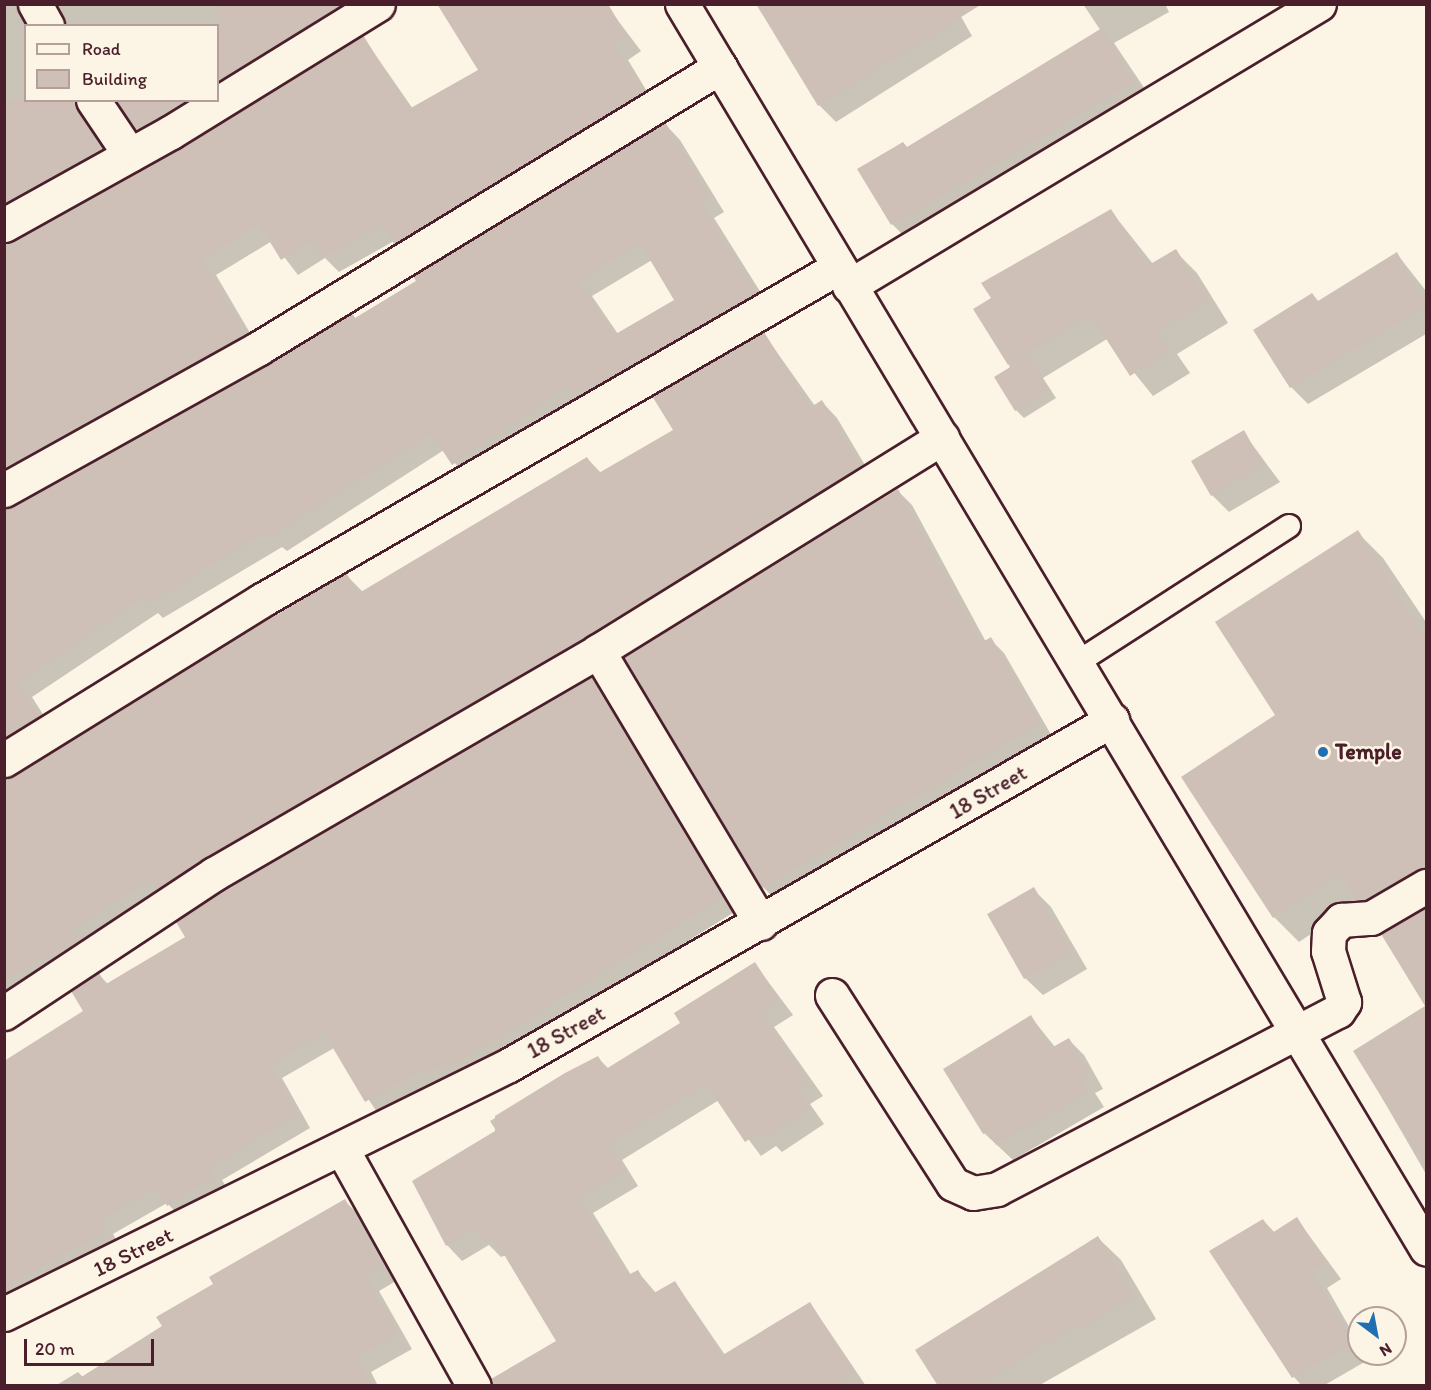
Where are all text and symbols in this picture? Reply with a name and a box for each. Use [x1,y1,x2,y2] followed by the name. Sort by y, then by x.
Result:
[24,24,219,102] legend
[82,38,121,60] text: Road
[82,68,147,90] text: Building
[1335,739,1402,765] place label: Temple
[1316,745,1330,759] marker: Temple
[944,759,1032,825] street label: 18 Street
[522,1000,610,1064] street label: 18 Street
[89,1221,177,1283] street label: 18 Street
[1347,1306,1407,1366] north arrow
[27,1327,158,1365] scale bar
[35,1338,75,1360] text: 20 m
[1376,1339,1395,1361] text: N

